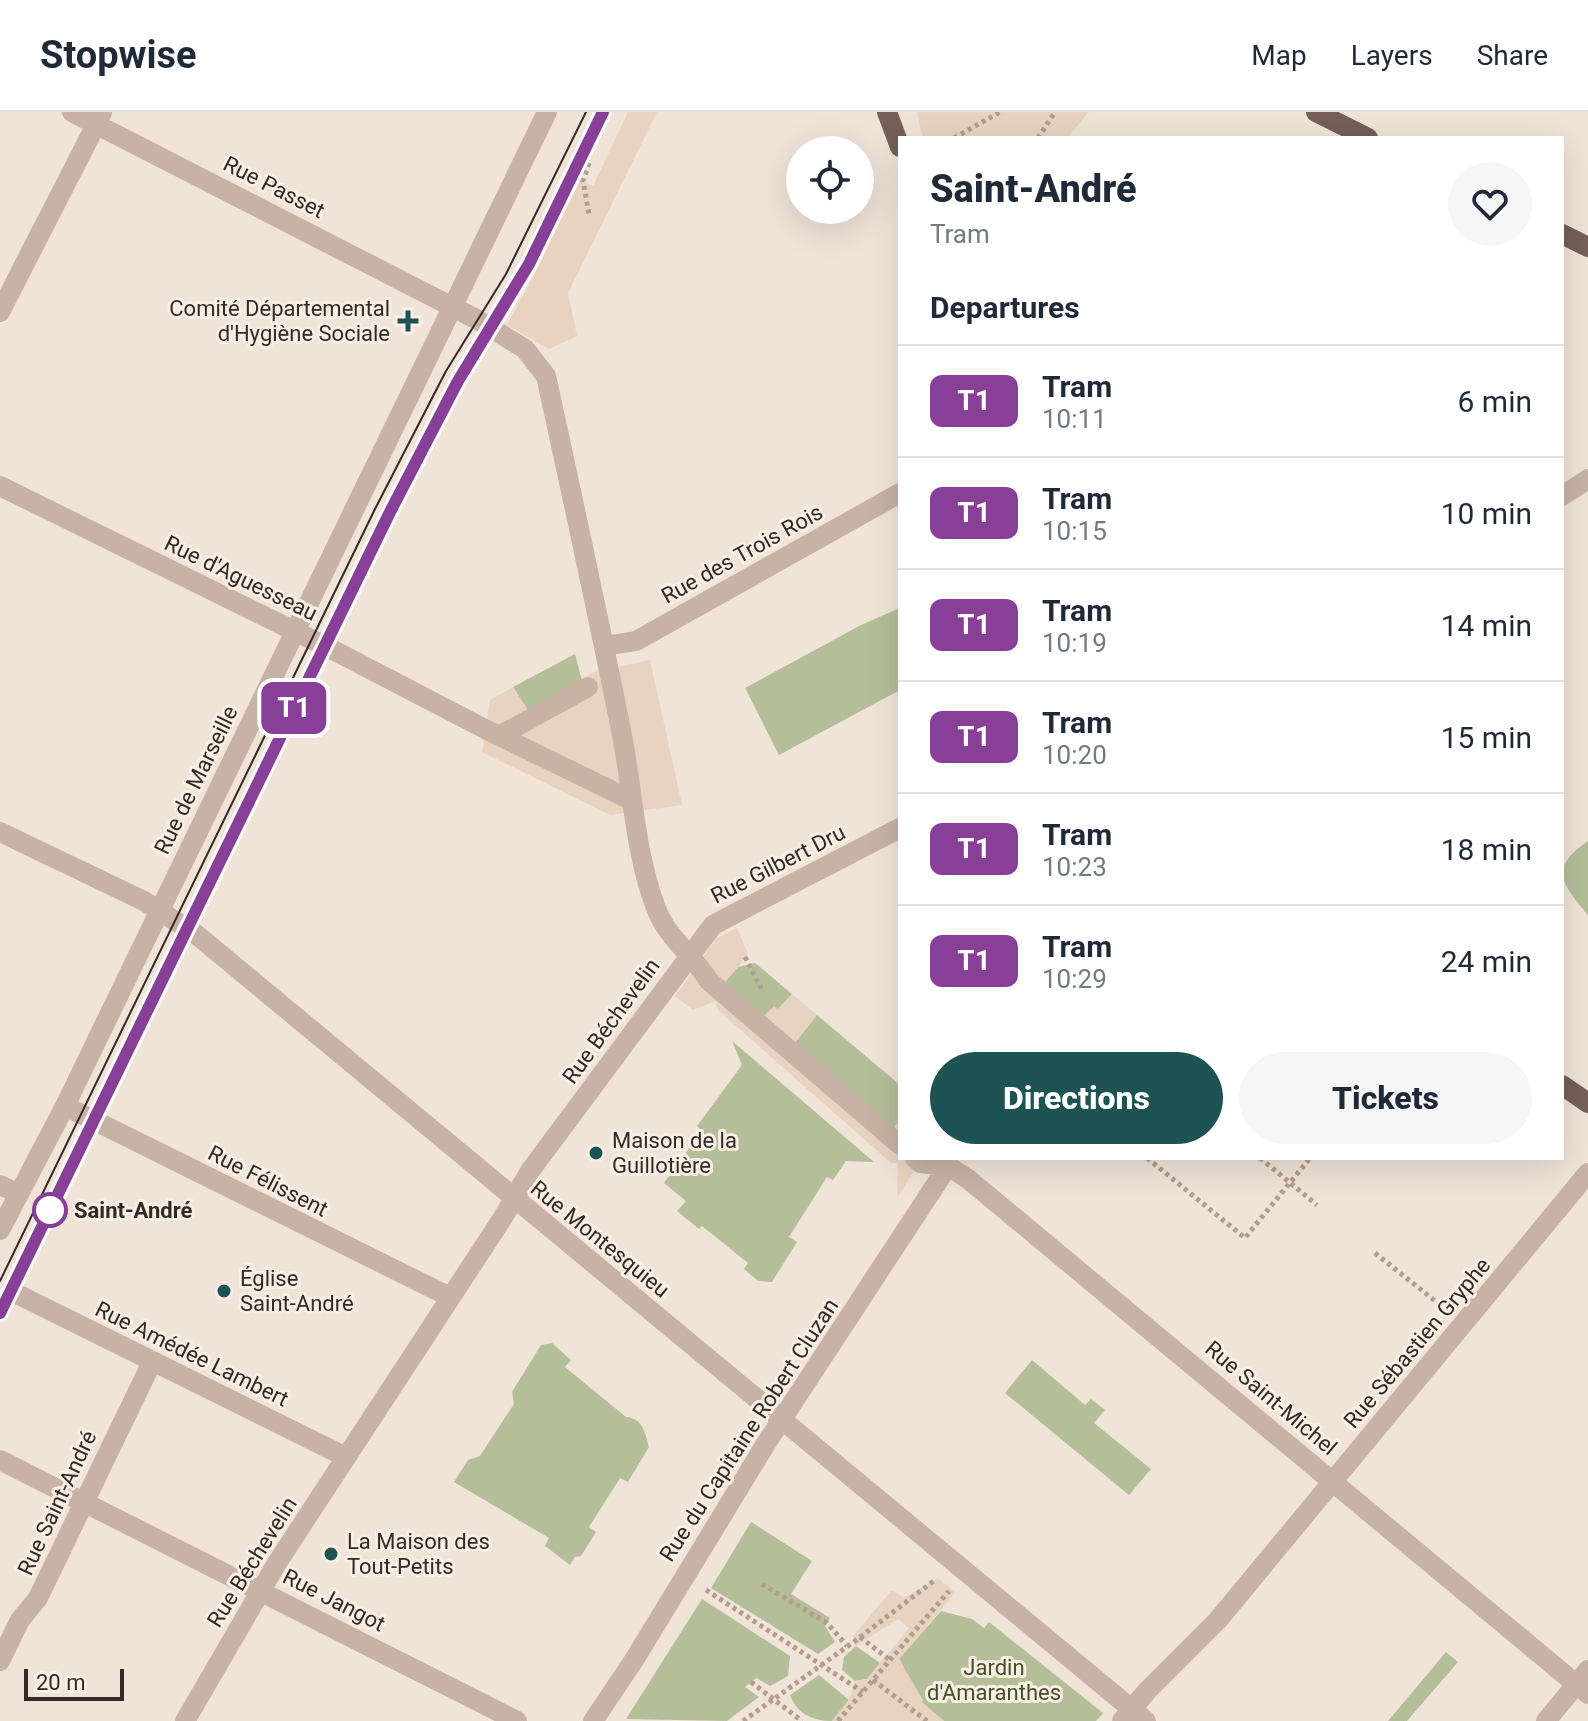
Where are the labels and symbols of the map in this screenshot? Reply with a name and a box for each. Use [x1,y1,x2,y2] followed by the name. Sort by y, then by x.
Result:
[219,151,329,223] street label: Rue Passet
[169,296,390,346] place label: Comité Départemental d'Hygiène Sociale
[397,310,419,332] marker: Comité Départemental d'Hygiène Sociale
[657,499,827,609] street label: Rue des Trois Rois
[161,530,321,626] street label: Rue d'Aguesseau
[258,682,330,734] line badge: T1
[149,702,243,858] street label: Rue de Marseille
[707,819,849,909] street label: Rue Gilbert Dru
[557,954,665,1088] street label: Rue Béchevelin
[612,1128,737,1178] place label: Maison de la Guillotière
[204,1140,332,1222] street label: Rue Félissent
[587,1144,605,1162] marker: Maison de la Guillotière
[526,1176,674,1302] street label: Rue Montesquieu
[33,1193,67,1227] marker: Saint-André
[74,1198,193,1223] place label: Saint-André
[1339,1253,1495,1433] street label: Rue Sébastien Gryphe
[240,1266,354,1316] place label: Église Saint-André
[215,1282,233,1300] marker: Église Saint-André
[655,1294,843,1566] street label: Rue du Capitaine Robert Cluzan
[91,1296,293,1412] street label: Rue Amédée Lambert
[1200,1336,1342,1460] street label: Rue Saint-Michel
[13,1427,101,1579] street label: Rue Saint-André
[202,1492,302,1632] street label: Rue Béchevelin
[347,1529,490,1579] place label: La Maison des Tout-Petits
[322,1545,340,1563] marker: La Maison des Tout-Petits
[279,1564,389,1636] street label: Rue Jangot
[927,1655,1061,1705] park label: Jardin d'Amaranthes
[24,1665,124,1701] scale bar

